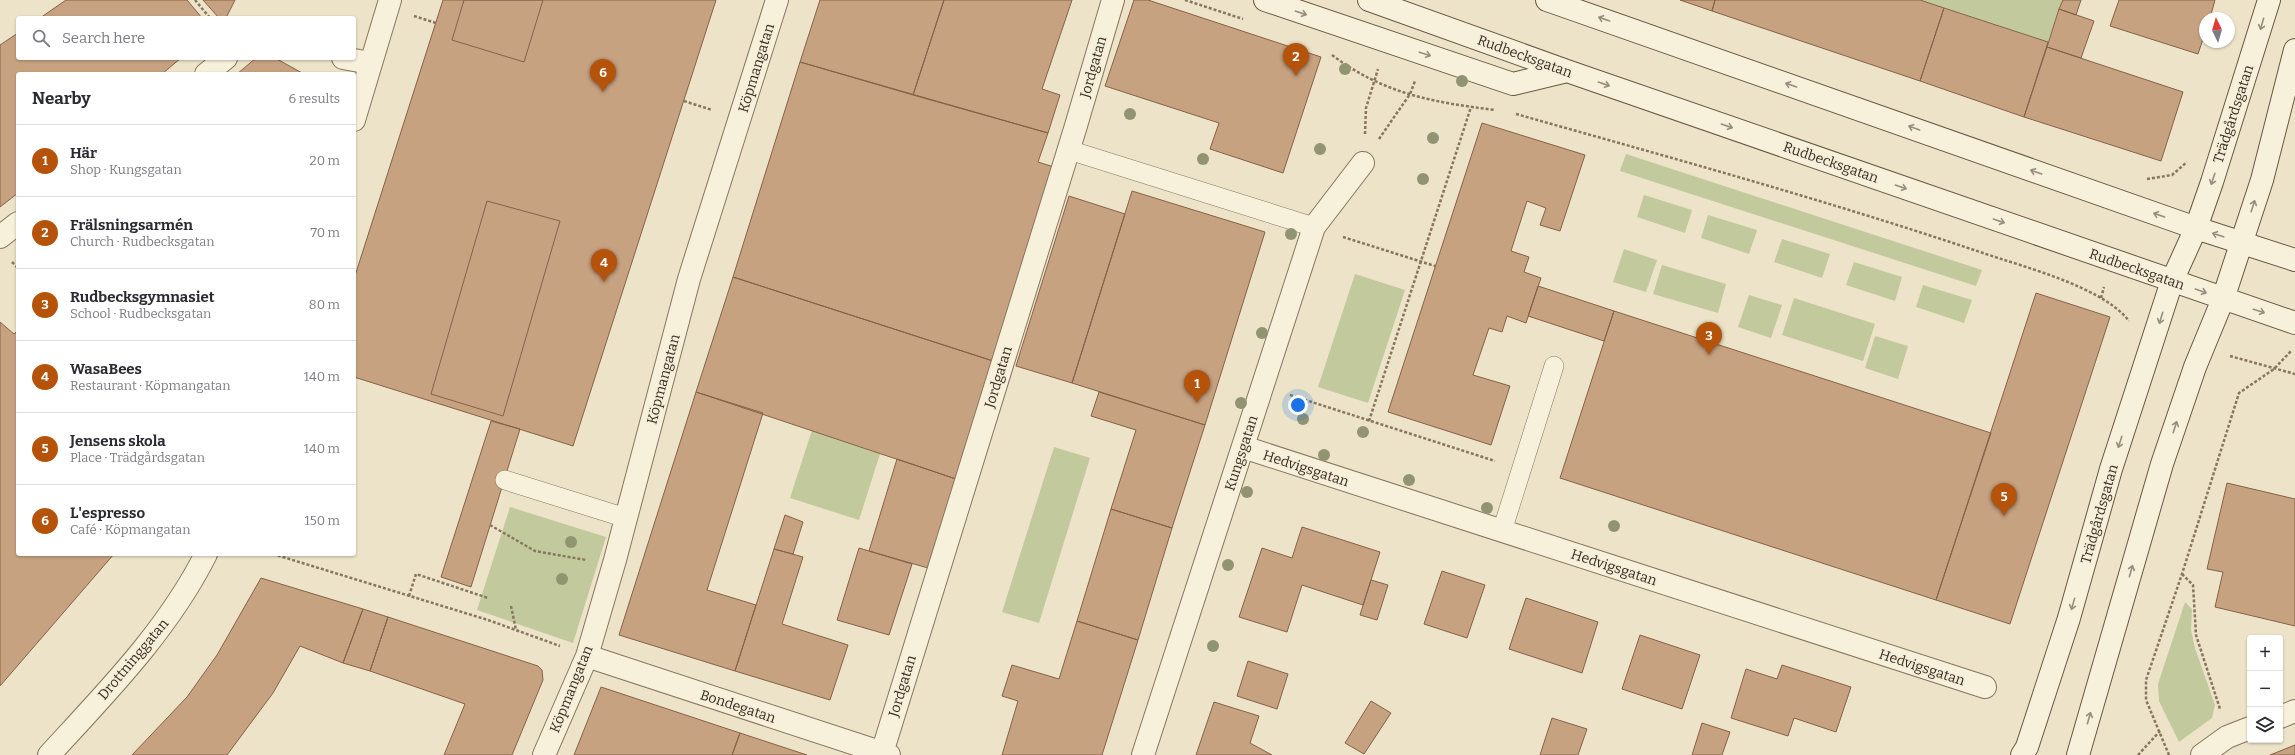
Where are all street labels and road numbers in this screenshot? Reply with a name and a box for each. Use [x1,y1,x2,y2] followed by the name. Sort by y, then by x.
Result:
[735,21,778,115] street label: Köpmangatan
[1475,31,1575,82] street label: Rudbecksgatan
[1076,34,1110,101] street label: Jordgatan
[2210,63,2257,166] street label: Trädgårdsgatan
[1781,138,1881,187] street label: Rudbecksgatan
[2087,245,2187,294] street label: Rudbecksgatan
[643,332,684,426] street label: Köpmangatan
[981,344,1016,411] street label: Jordgatan
[1221,413,1262,493] street label: Kungsgatan
[1261,447,1351,490] street label: Hedvigsgatan
[2077,462,2122,566] street label: Trädgårdsgatan
[1569,546,1659,589] street label: Hedvigsgatan
[95,615,172,703] street label: Drottninggatan
[546,643,597,735] street label: Köpmangatan
[1877,646,1967,689] street label: Hedvigsgatan
[885,653,920,720] street label: Jordgatan
[698,686,778,727] street label: Bondegatan

